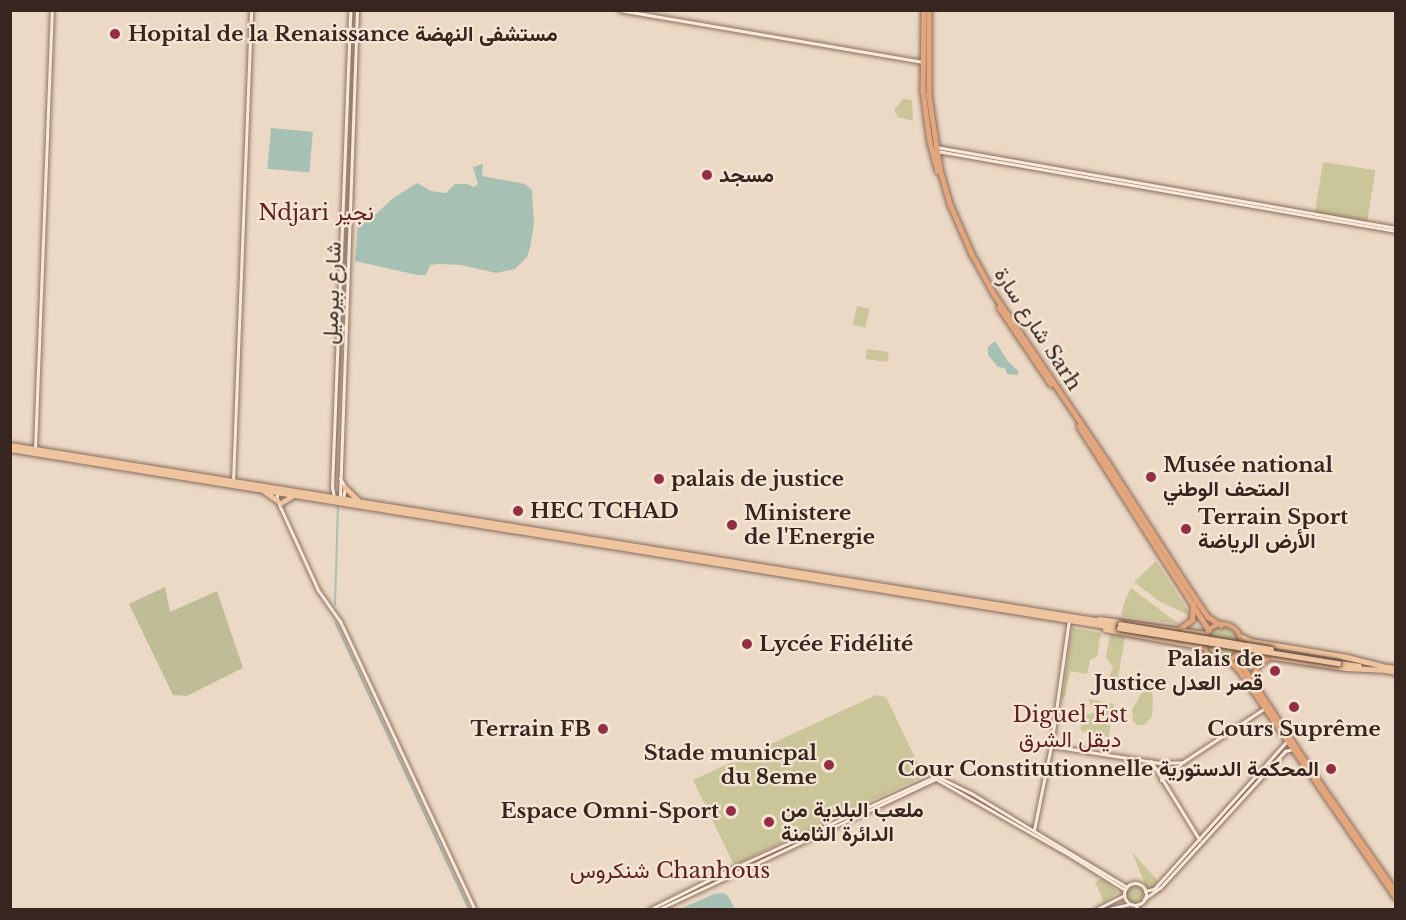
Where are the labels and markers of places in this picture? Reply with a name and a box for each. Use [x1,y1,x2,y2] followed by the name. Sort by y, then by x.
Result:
[128,21,558,47] place label: Hopital de la Renaissance مستشفى النهضة
[106,25,124,43] marker: Hopital de la Renaissance مستشفى النهضة
[719,162,774,188] place label: مسجد
[700,168,714,182] marker: مسجد
[1163,452,1333,502] place label: Musée national المتحف الوطني
[671,466,844,492] place label: palais de justice
[1144,470,1158,484] marker: Musée national المتحف الوطني
[652,472,666,486] marker: palais de justice
[530,498,679,524] place label: HEC TCHAD
[744,500,875,550] place label: Ministere de l'Energie
[511,504,525,518] marker: HEC TCHAD
[1198,504,1348,554] place label: Terrain Sport الأرض الرياضة
[725,518,739,532] marker: Ministere de l'Energie
[1179,522,1193,536] marker: Terrain Sport الأرض الرياضة
[759,631,913,657] place label: Lycée Fidélité
[740,637,754,651] marker: Lycée Fidélité
[1094,646,1263,696] place label: Palais de Justice قصر العدل
[1268,664,1282,678] marker: Palais de Justice قصر العدل
[1287,700,1301,714] marker: Cours Suprême
[470,716,591,742] place label: Terrain FB
[1207,716,1381,742] place label: Cours Suprême
[596,722,610,736] marker: Terrain FB
[644,740,817,790] place label: Stade municpal du 8eme
[897,756,1319,782] place label: Cour Constitutionnelle المحكمة الدستورية
[822,758,836,772] marker: Stade municpal du 8eme
[1324,762,1338,776] marker: Cour Constitutionnelle المحكمة الدستورية
[781,797,924,847] place label: ملعب البلدية من الدائرة الثامنة
[501,798,719,824] place label: Espace Omni-Sport
[724,804,738,818] marker: Espace Omni-Sport
[762,815,776,829] marker: ملعب البلدية من الدائرة الثامنة

